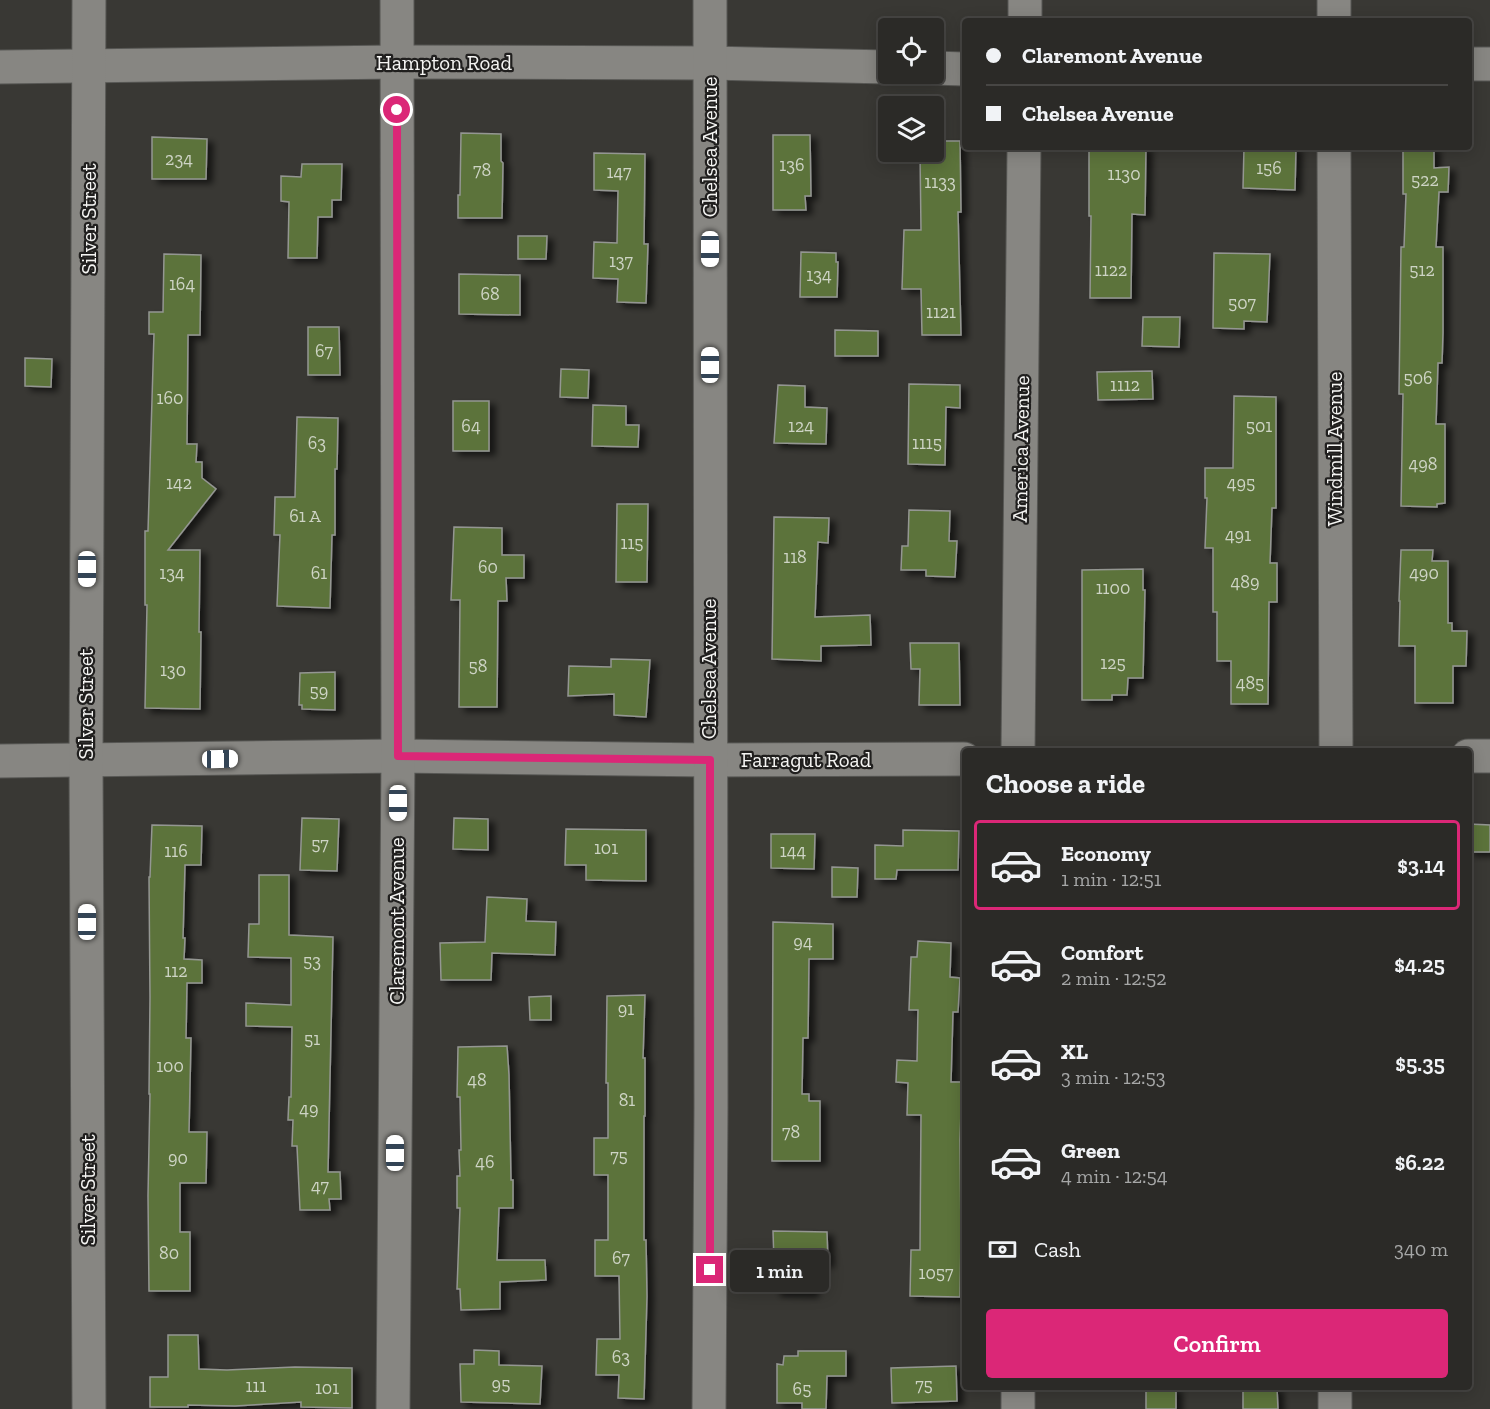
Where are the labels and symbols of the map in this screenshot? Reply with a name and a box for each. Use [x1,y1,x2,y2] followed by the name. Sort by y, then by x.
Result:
[376,50,512,75] street label: Hampton Road
[697,77,722,217] street label: Chelsea Avenue
[383,96,410,123] route start
[165,148,193,170] house number: 234
[779,154,805,176] house number: 136
[1256,157,1282,179] house number: 156
[473,159,491,181] house number: 78
[607,161,632,183] house number: 147
[76,163,101,275] street label: Silver Street
[1107,163,1141,185] house number: 1130
[1411,169,1439,191] house number: 522
[924,171,956,193] house number: 1133
[701,231,719,267] car
[609,250,634,272] house number: 137
[1095,259,1127,281] house number: 1122
[1409,259,1435,281] house number: 512
[806,264,832,286] house number: 134
[169,273,195,295] house number: 164
[480,283,500,305] house number: 68
[1228,292,1257,314] house number: 507
[926,301,956,323] house number: 1121
[315,340,334,362] house number: 67
[701,347,719,383] car
[1403,367,1433,389] house number: 506
[1322,372,1347,526] street label: Windmill Avenue
[1110,374,1140,396] house number: 1112
[1007,375,1034,523] street label: America Avenue
[157,387,183,409] house number: 160
[461,415,481,437] house number: 64
[788,415,814,437] house number: 124
[1246,415,1272,437] house number: 501
[308,432,326,454] house number: 63
[912,432,942,454] house number: 1115
[1409,453,1437,475] house number: 498
[166,472,192,494] house number: 142
[1227,472,1255,494] house number: 495
[289,505,321,527] house number: 61 A
[1225,524,1251,546] house number: 491
[620,532,644,554] house number: 115
[783,546,807,568] house number: 118
[78,551,96,587] car
[478,556,498,578] house number: 60
[159,562,185,584] house number: 134
[311,562,327,584] house number: 61
[1409,562,1439,584] house number: 490
[1231,571,1259,593] house number: 489
[1096,577,1130,599] house number: 1100
[696,599,721,739] street label: Chelsea Avenue
[73,648,98,760] street label: Silver Street
[1100,652,1126,674] house number: 125
[469,655,487,677] house number: 58
[160,659,186,681] house number: 130
[1236,672,1264,694] house number: 485
[310,680,328,702] house number: 59
[741,747,872,772] street label: Farragut Road
[202,750,238,768] car
[389,785,407,821] car
[311,833,329,855] house number: 57
[384,837,409,1005] street label: Claremont Avenue
[594,837,618,859] house number: 101
[164,840,188,862] house number: 116
[780,840,806,862] house number: 144
[78,904,96,940] car
[793,931,813,953] house number: 94
[303,950,321,972] house number: 53
[164,960,188,982] house number: 112
[618,998,634,1020] house number: 91
[304,1028,320,1050] house number: 51
[156,1055,184,1077] house number: 100
[467,1069,487,1091] house number: 48
[619,1089,635,1111] house number: 81
[299,1098,319,1120] house number: 49
[782,1121,800,1143] house number: 78
[75,1134,100,1246] street label: Silver Street
[386,1135,404,1171] car
[610,1145,628,1167] house number: 75
[168,1147,188,1169] house number: 90
[475,1151,495,1173] house number: 46
[311,1175,329,1197] house number: 47
[159,1242,179,1264] house number: 80
[612,1247,631,1269] house number: 67
[731,1249,830,1291] callout: 1 min
[696,1256,723,1283] route end
[919,1262,954,1284] house number: 1057
[612,1346,630,1368] house number: 63
[492,1373,510,1395] house number: 95
[915,1374,933,1396] house number: 75
[246,1375,266,1397] house number: 111
[315,1377,339,1399] house number: 101
[793,1378,811,1400] house number: 65

